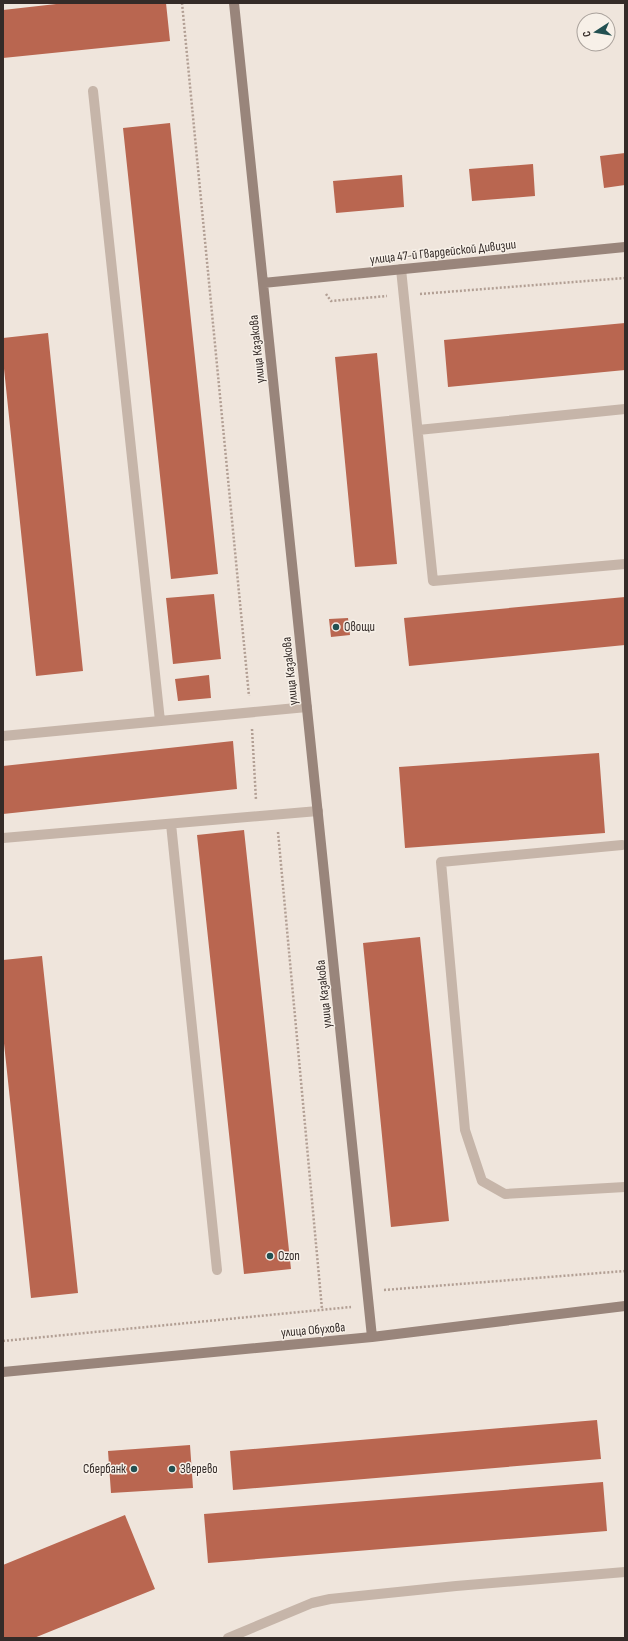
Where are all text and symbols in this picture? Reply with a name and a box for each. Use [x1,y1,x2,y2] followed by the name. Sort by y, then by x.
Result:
[576,12,616,52] north arrow
[580,30,594,38] text: С
[369,236,517,268] street label: улица 47-й Гвардейской Дивизии
[245,314,269,384] street label: улица Казакова
[344,619,375,635] place label: Овощи
[331,622,341,632] marker: Овощи
[278,636,302,706] street label: улица Казакова
[312,959,336,1029] street label: улица Казакова
[278,1248,300,1264] place label: Ozon
[265,1251,275,1261] marker: Ozon
[280,1319,346,1341] street label: улица Обухова
[83,1461,126,1477] place label: Сбербанк
[180,1461,218,1477] place label: Зверево
[129,1464,139,1474] marker: Сбербанк
[167,1464,177,1474] marker: Зверево

